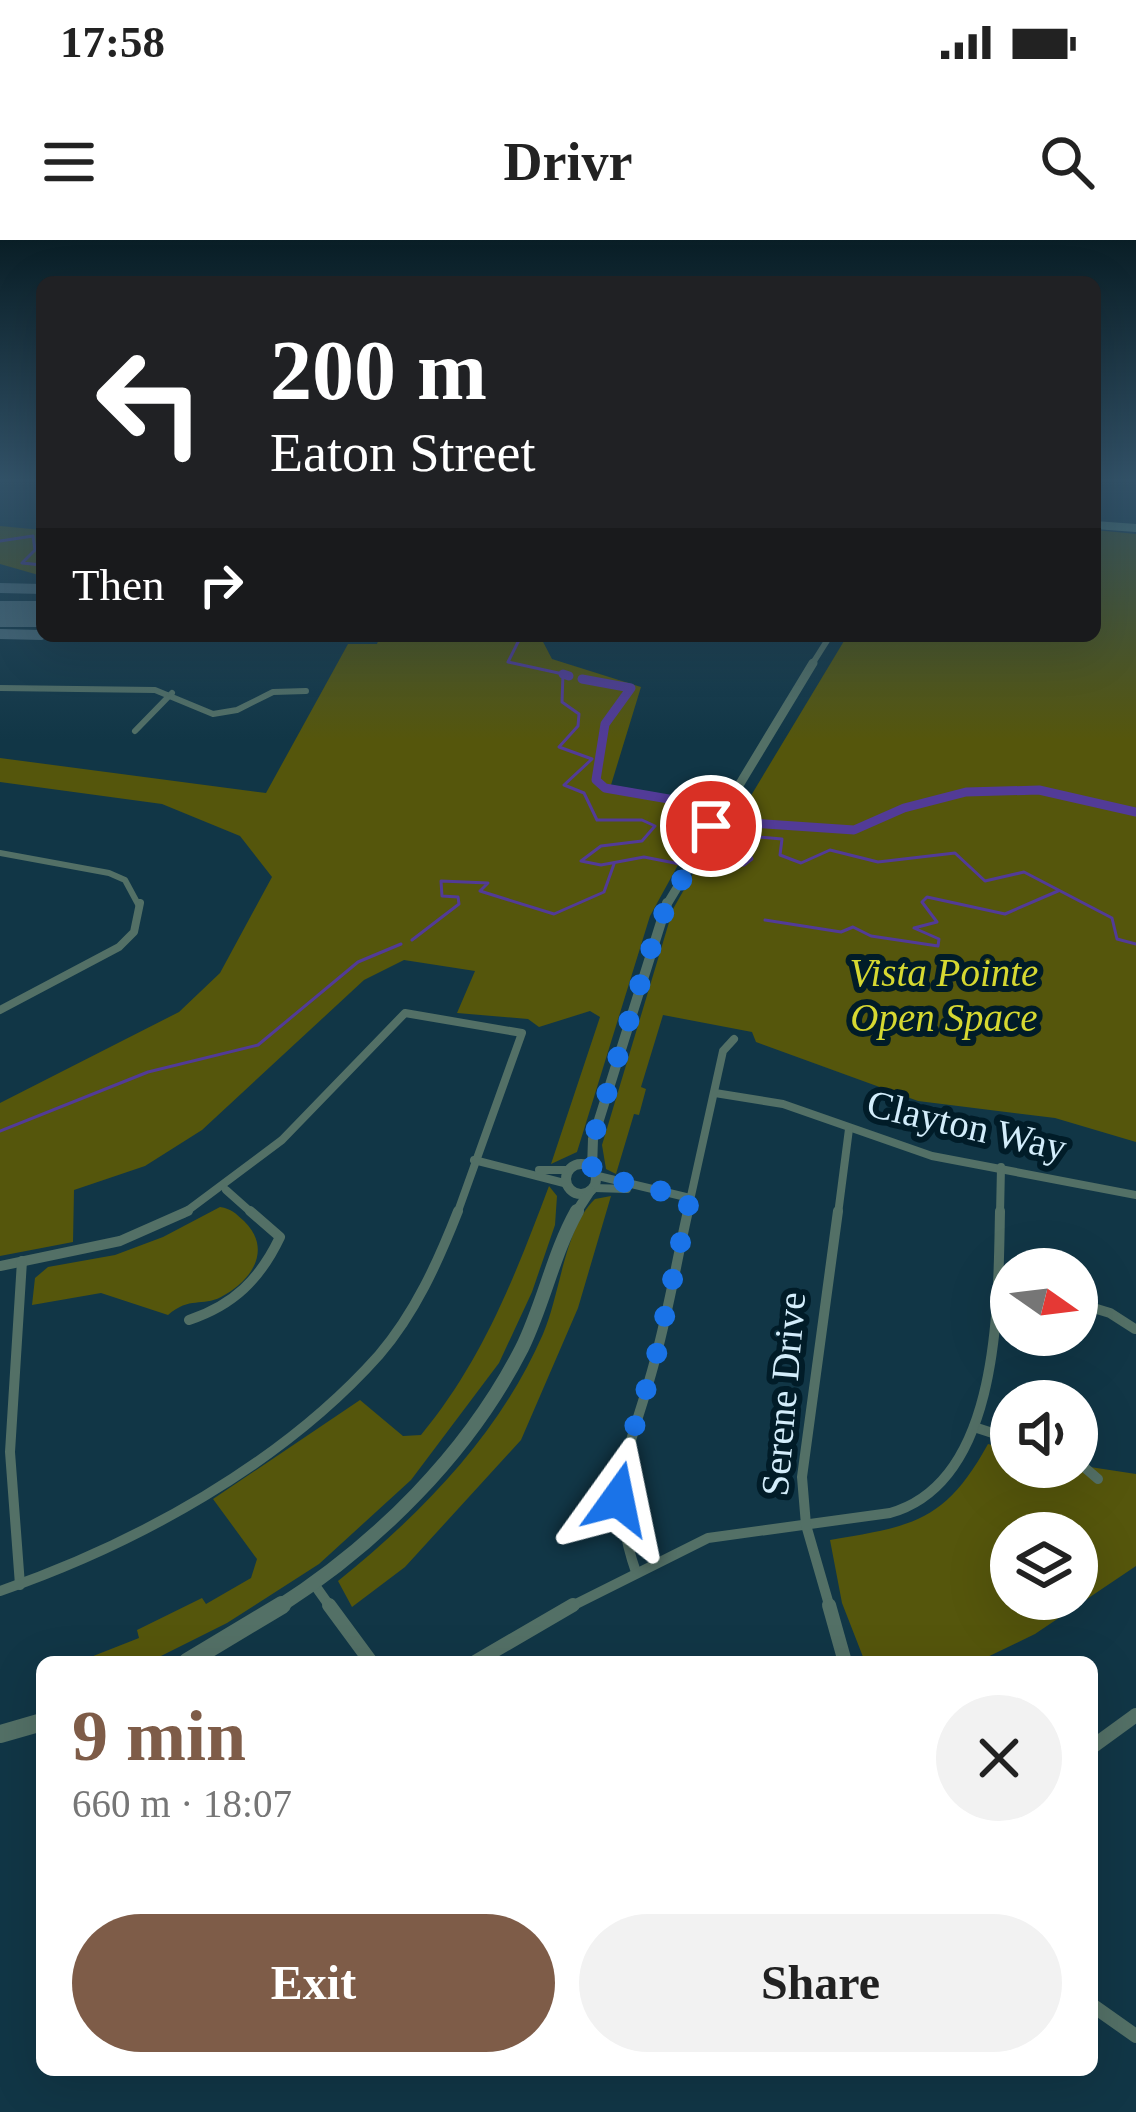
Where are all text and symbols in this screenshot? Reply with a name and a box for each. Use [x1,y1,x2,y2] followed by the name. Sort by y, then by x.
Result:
[60,17,165,67] text: 17:58
[36,129,102,195] icon: menu
[1034,129,1100,195] icon: search
[504,132,632,192] text: Drivr
[72,324,228,480] icon: left
[270,324,487,417] text: 200 m
[270,423,535,483] text: Eaton Street
[188,552,254,618] icon: right
[72,560,164,610] text: Then
[660,775,762,877] pin
[678,793,744,859] icon: arrive
[850,951,1038,1040] park label: Vista Pointe Open Space
[863,1081,1071,1170] street label: Clayton Way
[990,1248,1098,1356] north arrow
[990,1248,1098,1620] map controls
[753,1290,813,1498] street label: Serene Drive
[990,1380,1098,1488] button: sound
[555,1436,681,1562] position arrow
[990,1512,1098,1620] button: layers
[936,1695,1062,1821] button: close
[72,1696,246,1776] text: 9 min
[72,1782,292,1825] text: 660 m · 18:07
[72,1914,555,2052] button: Exit
[579,1914,1062,2052] button: Share

